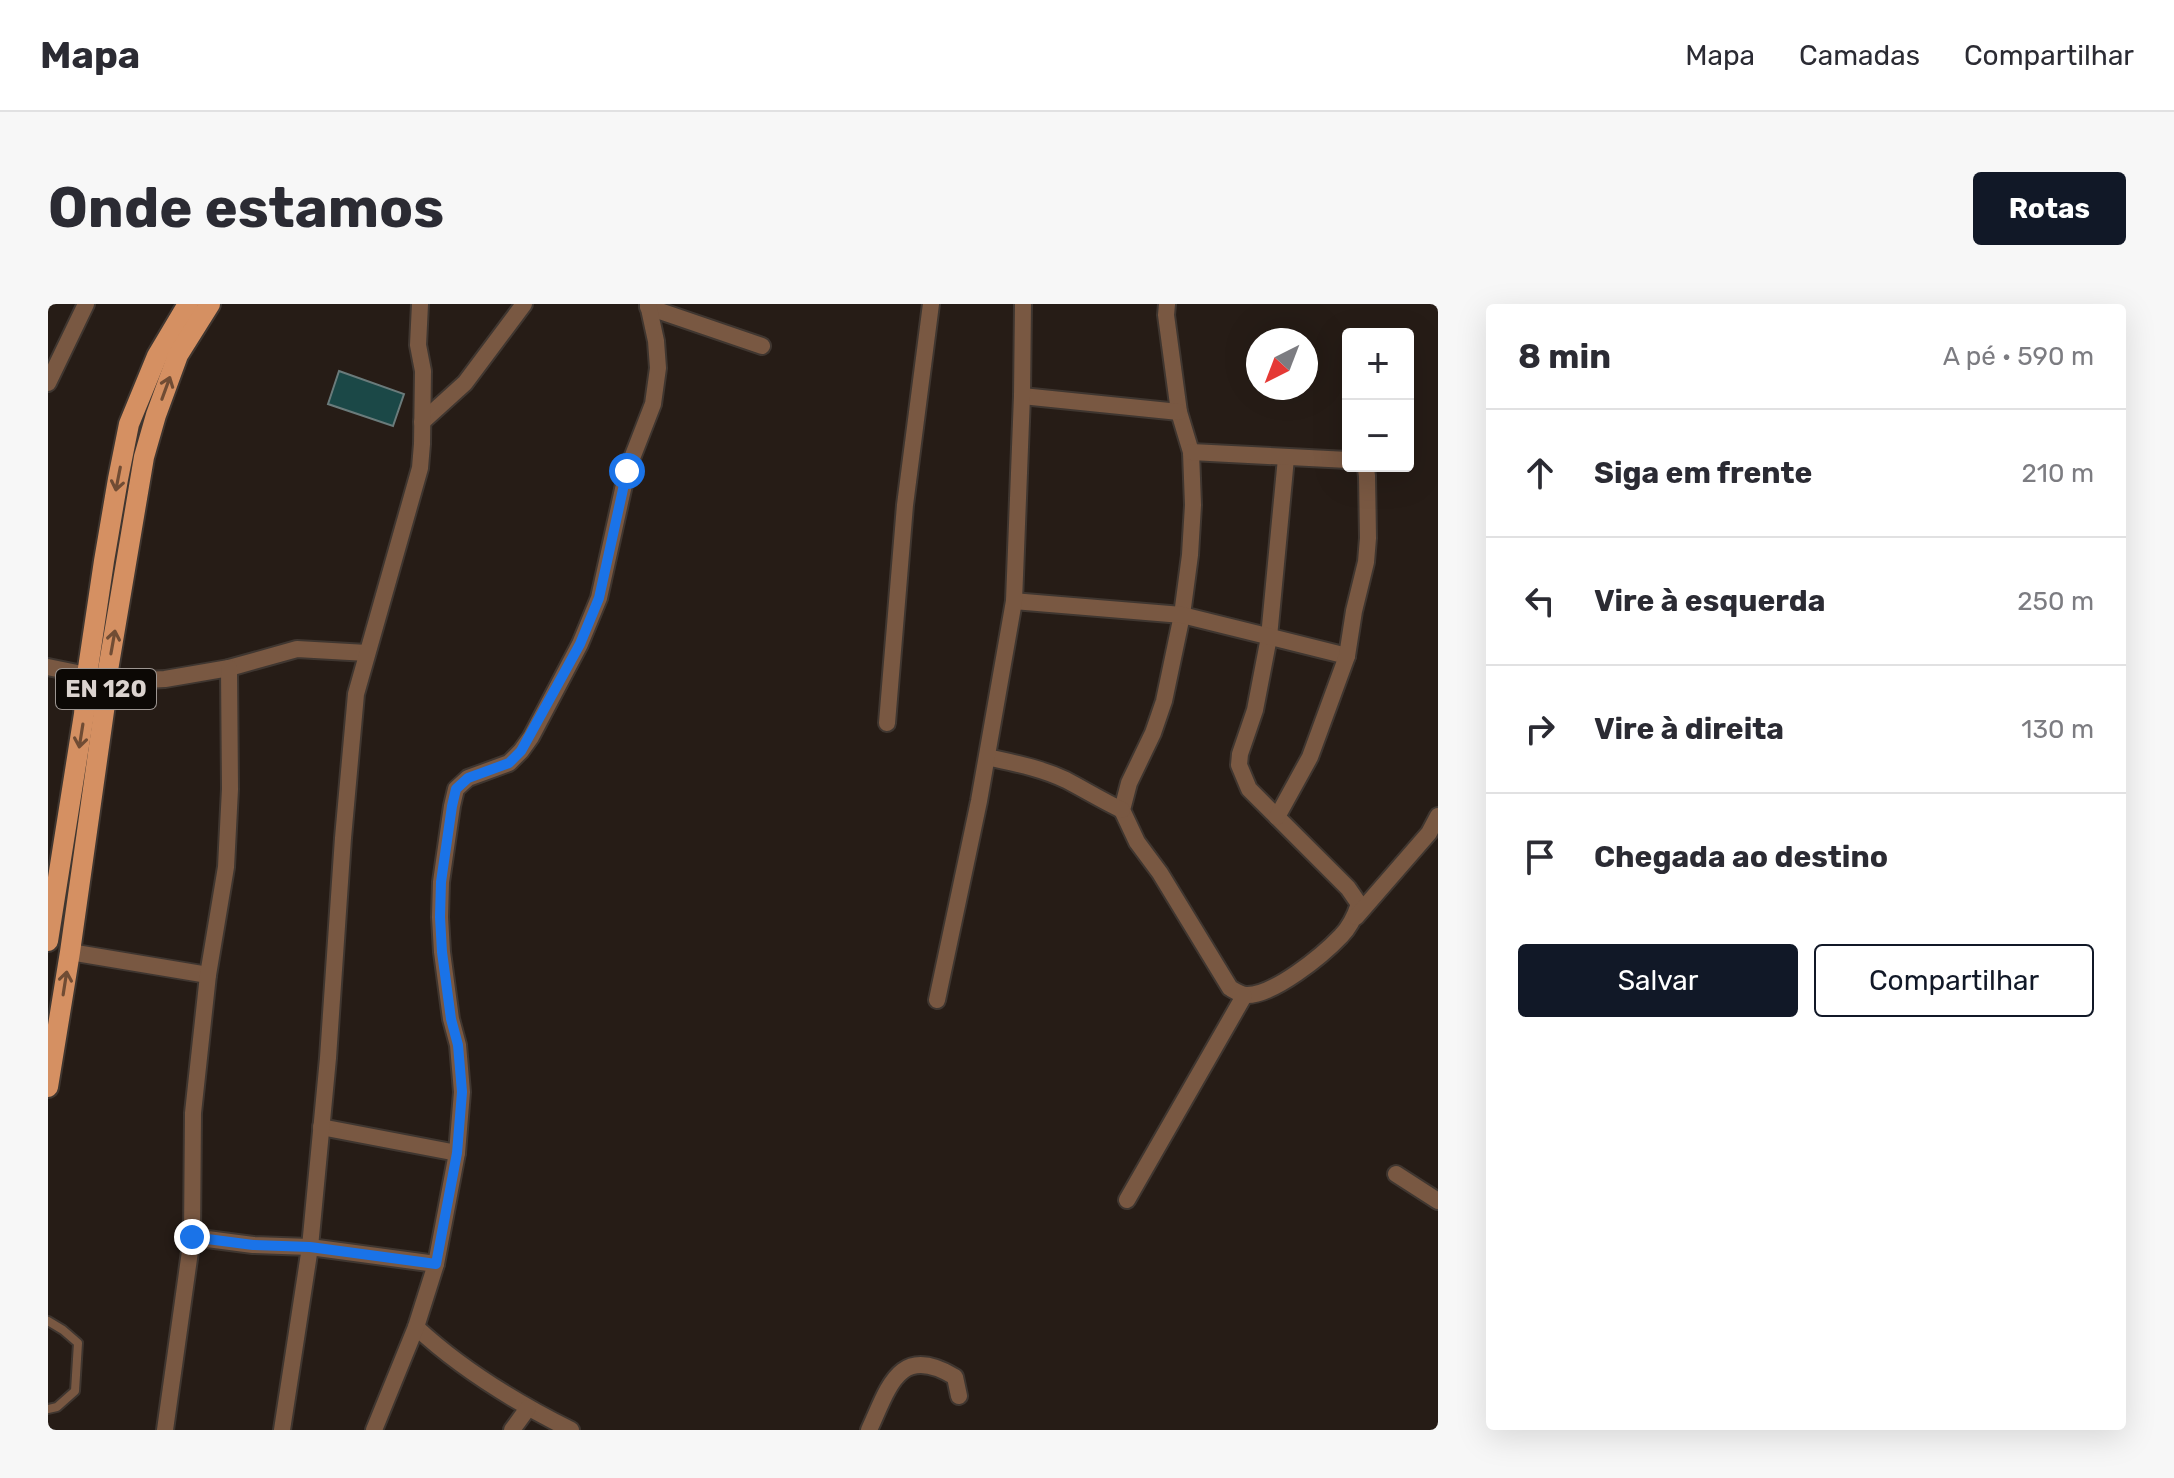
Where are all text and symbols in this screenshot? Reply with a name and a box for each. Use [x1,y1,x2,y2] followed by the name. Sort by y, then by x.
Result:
[40,32,140,78] text: Mapa
[1685,39,1755,72] text: Mapa
[1799,39,1920,72] text: Camadas
[1964,39,2134,72] text: Compartilhar
[1973,172,2126,245] button: Rotas
[48,175,444,241] text: Onde estamos
[1246,328,1318,400] north arrow
[1342,328,1414,472] map controls
[1342,328,1414,400] button: +
[1518,336,1611,377] text: 8 min
[1943,341,2094,372] text: A pé · 590 m
[159,376,174,401] one-way arrow
[1342,400,1414,472] button: −
[1518,451,1562,495] icon: ahead
[609,453,645,489] route start
[1594,455,1812,491] text: Siga em frente
[2022,458,2094,489] text: 210 m
[110,466,125,491] one-way arrow
[1518,579,1562,623] icon: left
[1594,583,1825,619] text: Vire à esquerda
[2017,586,2094,617] text: 250 m
[106,630,121,656] one-way arrow
[56,669,156,709] road number: EN 120
[1518,707,1562,751] icon: right
[1594,711,1784,747] text: Vire à direita
[2021,714,2094,745] text: 130 m
[73,723,88,748] one-way arrow
[1518,835,1562,879] icon: arrive
[1594,839,1888,875] text: Chegada ao destino
[1518,944,1798,1017] button: Salvar
[1814,944,2094,1017] button: Compartilhar
[59,971,74,996] one-way arrow
[174,1219,210,1255] route end

